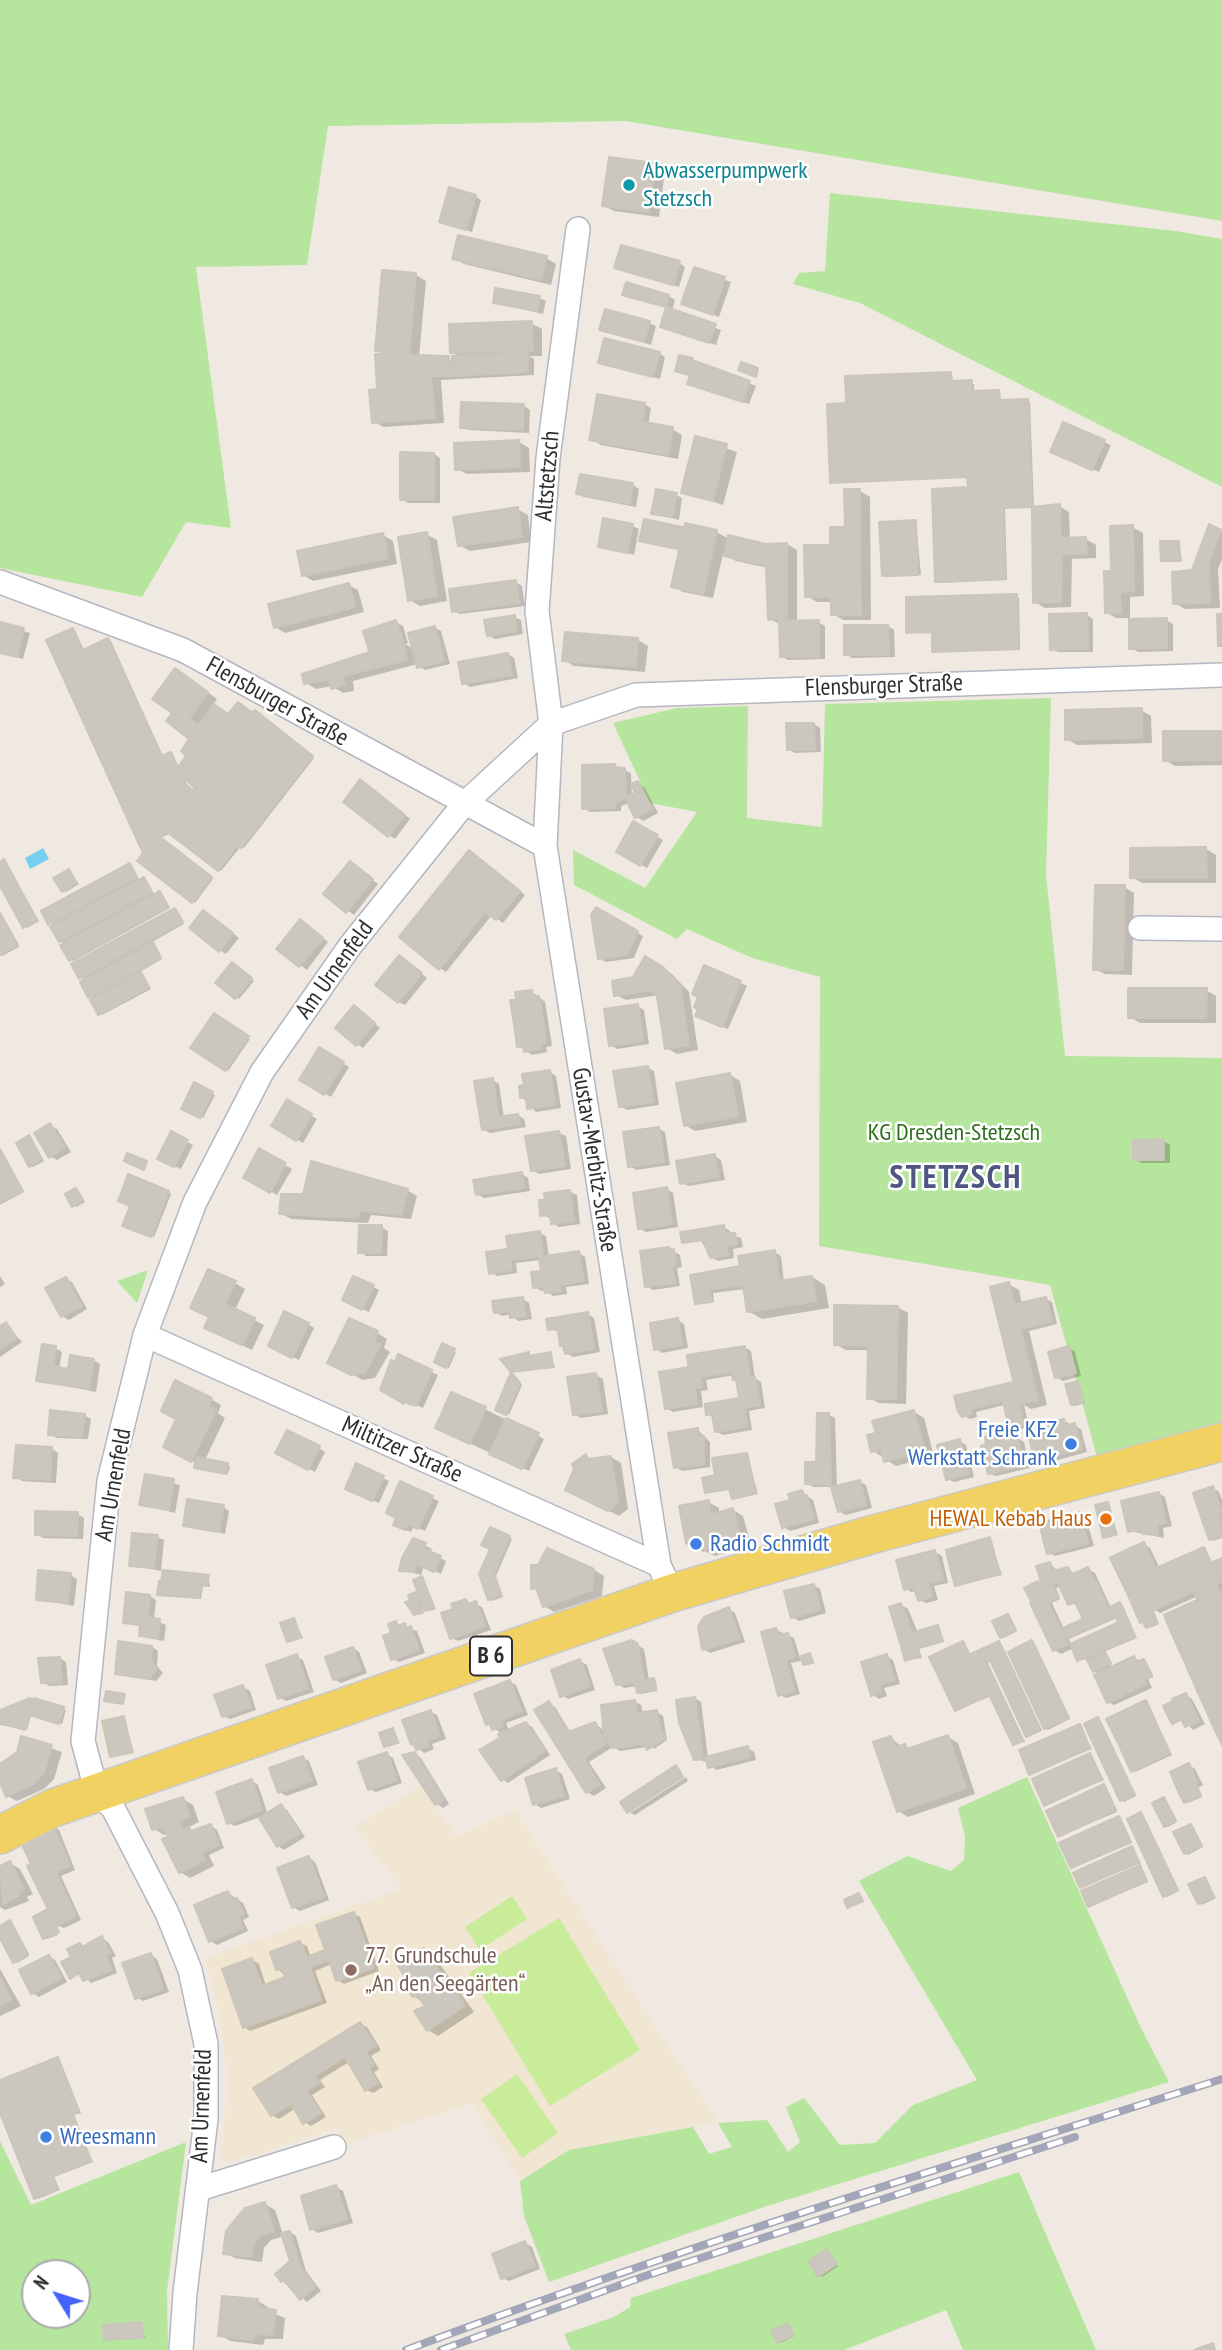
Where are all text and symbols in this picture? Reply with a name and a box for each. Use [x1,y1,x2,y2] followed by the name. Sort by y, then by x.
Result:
[643,157,807,213] place label: Abwasserpumpwerk Stetzsch
[621,177,637,193] marker: Abwasserpumpwerk Stetzsch
[530,430,566,522] street label: Altstetzsch
[201,651,353,753] street label: Flensburger Straße
[805,669,963,703] street label: Flensburger Straße
[290,915,380,1025] street label: Am Urnenfeld
[565,1066,623,1254] street label: Gustav-Merbitz-Straße
[868,1119,1040,1147] park label: KG Dresden-Stetzsch
[891,1160,1021,1198] district label: STETZSCH
[337,1411,467,1489] street label: Miltitzer Straße
[908,1416,1057,1472] place label: Freie KFZ Werkstatt Schrank
[90,1426,138,1544] street label: Am Urnenfeld
[1063,1436,1079,1452] marker: Freie KFZ Werkstatt Schrank
[930,1505,1092,1533] place label: HEWAL Kebab Haus
[1098,1511,1114,1527] marker: HEWAL Kebab Haus
[710,1530,829,1558] place label: Radio Schmidt
[688,1536,704,1552] marker: Radio Schmidt
[470,1637,512,1676] road number: B 6
[365,1942,525,1998] place label: 77. Grundschule „An den Seegärten“
[343,1962,359,1978] marker: 77. Grundschule „An den Seegärten“
[186,2049,218,2163] street label: Am Urnenfeld
[60,2123,156,2151] place label: Wreesmann
[38,2129,54,2145] marker: Wreesmann
[21,2259,91,2329] north arrow
[28,2271,54,2294] text: N

